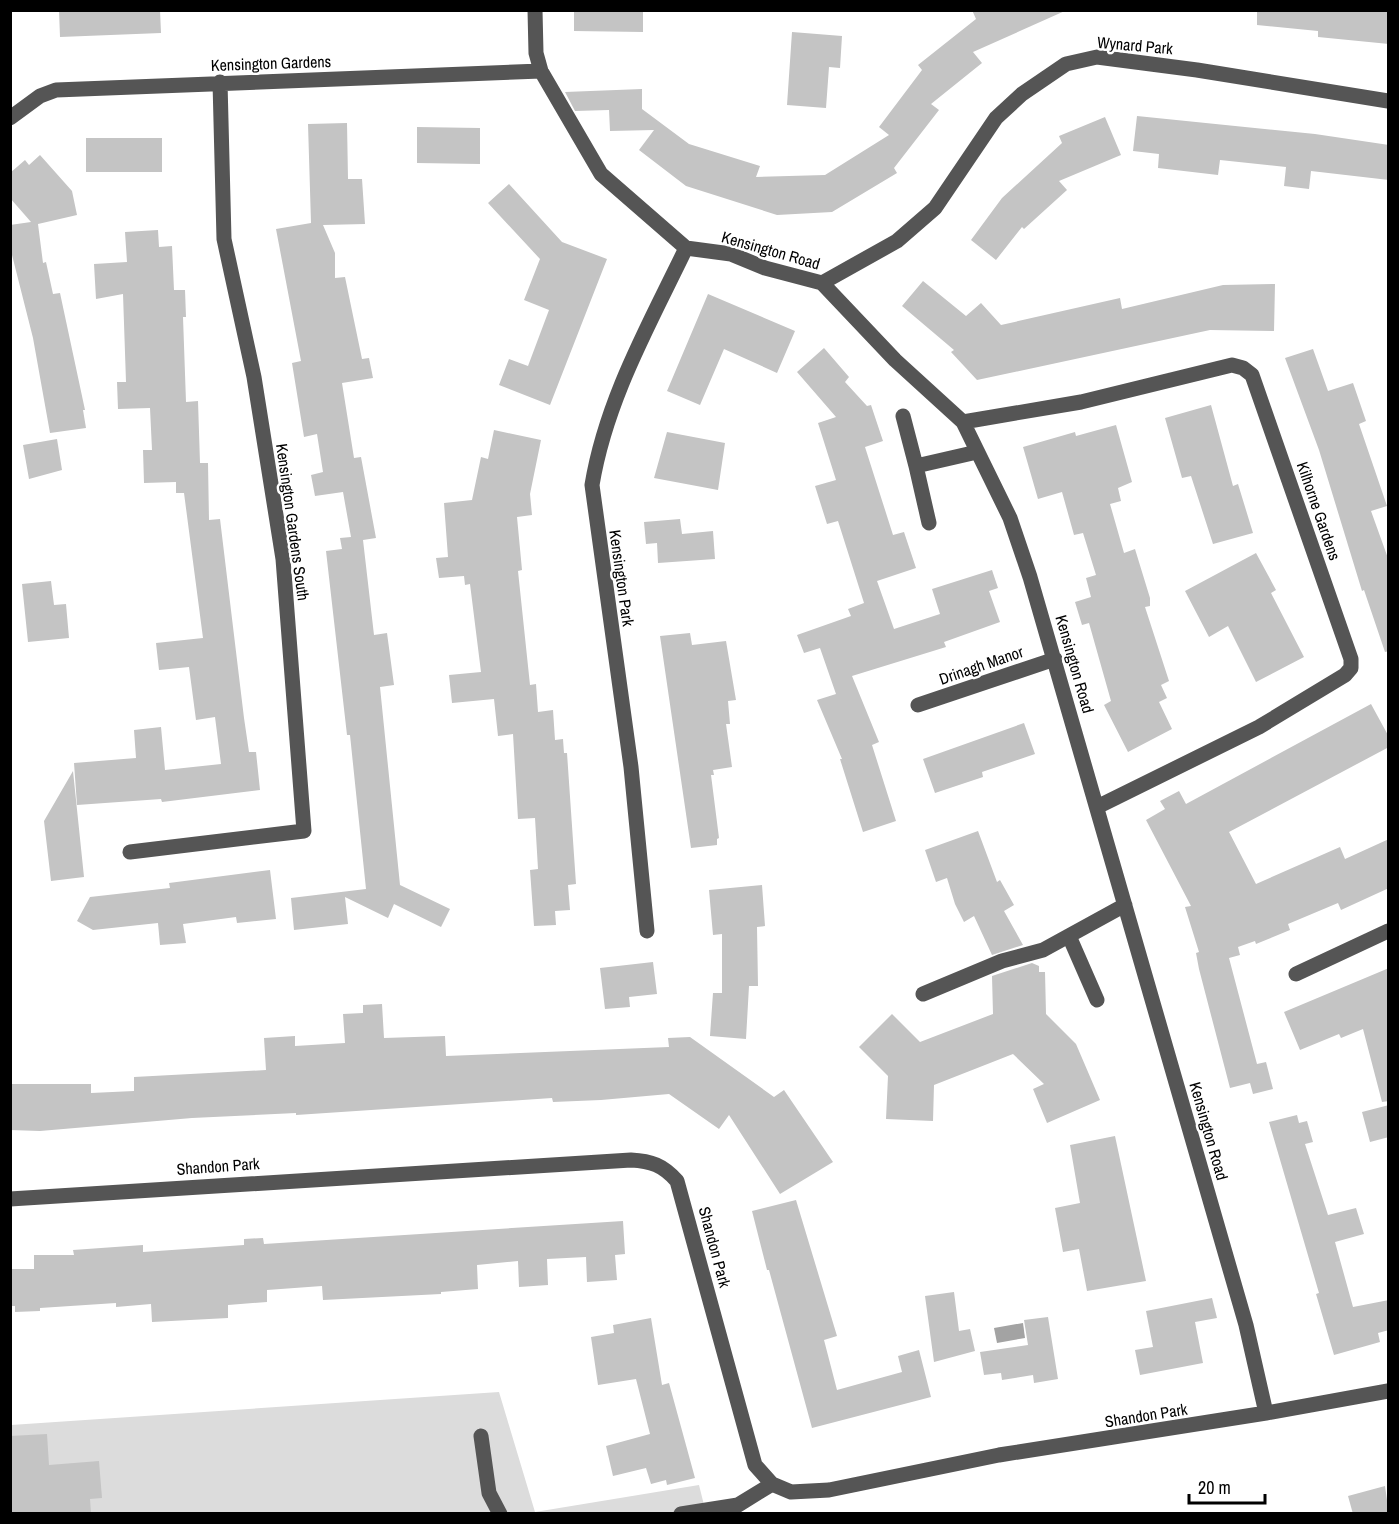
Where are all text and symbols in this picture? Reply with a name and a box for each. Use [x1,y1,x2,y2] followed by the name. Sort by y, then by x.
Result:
[1096,31,1174,59] street label: Wynard Park
[210,50,332,76] street label: Kensington Gardens
[719,225,823,275] street label: Kensington Road
[271,442,315,602] street label: Kensington Gardens South
[1292,459,1346,563] street label: Kilhorne Gardens
[604,528,640,628] street label: Kensington Park
[1050,612,1100,716] street label: Kensington Road
[936,640,1027,690] street label: Drinagh Manor
[1184,1079,1234,1183] street label: Kensington Road
[176,1152,261,1180] street label: Shandon Park
[694,1204,736,1290] street label: Shandon Park
[1103,1398,1189,1432] street label: Shandon Park
[1189,1467,1266,1505] scale bar
[1198,1475,1231,1500] text: 20 m

